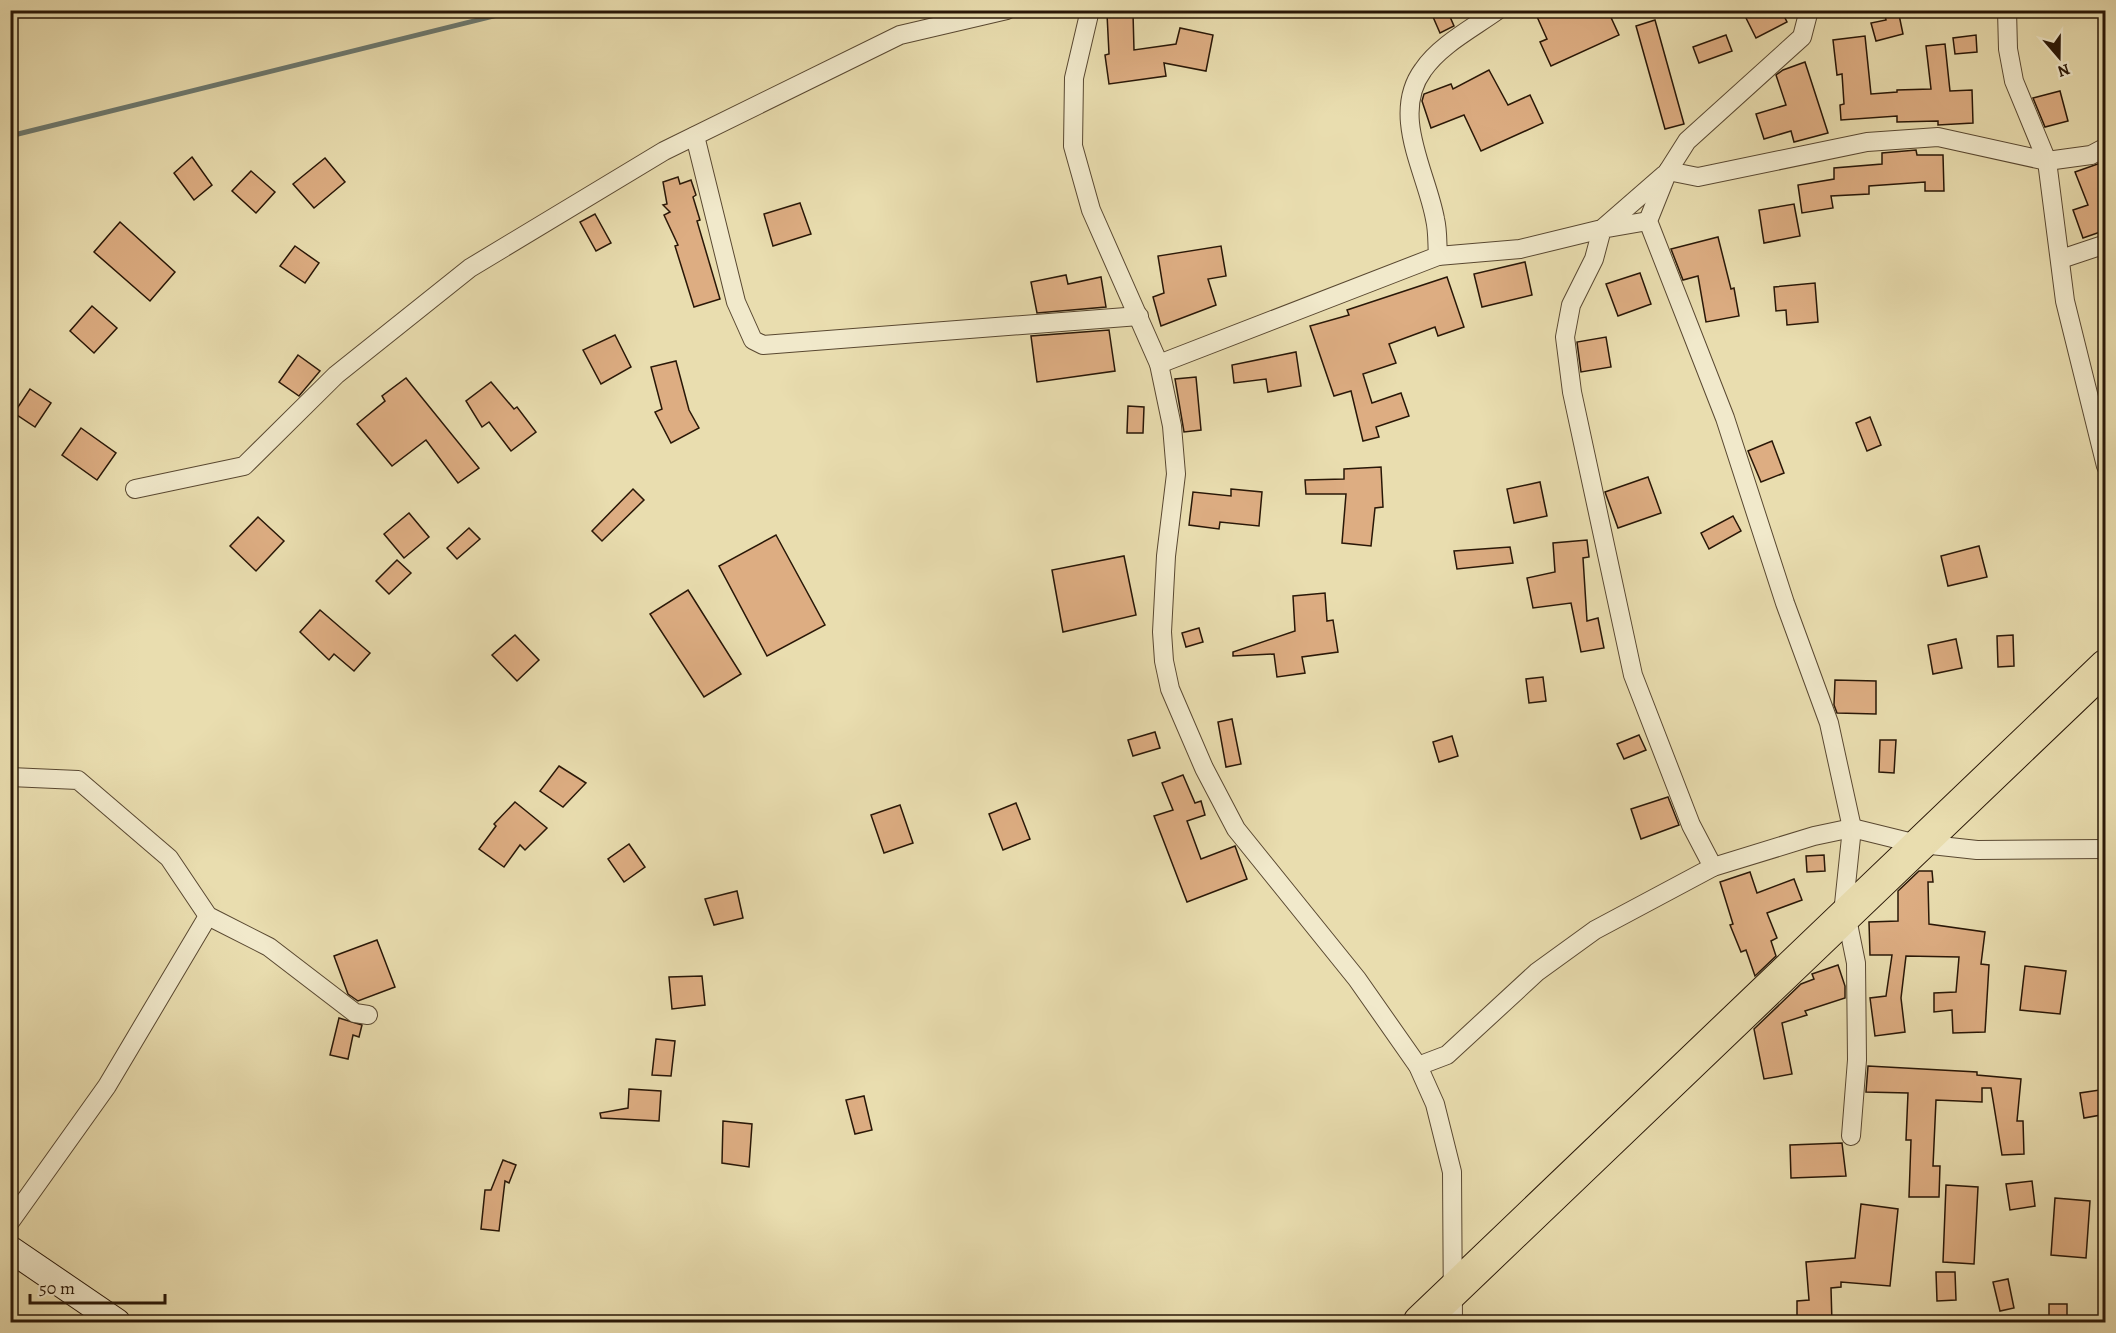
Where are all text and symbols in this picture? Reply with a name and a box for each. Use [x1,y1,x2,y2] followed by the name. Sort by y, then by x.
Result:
[2029,27,2089,87] north arrow
[2054,58,2073,83] text: N
[30,1267,165,1305] scale bar
[39,1276,75,1300] text: 50 m

